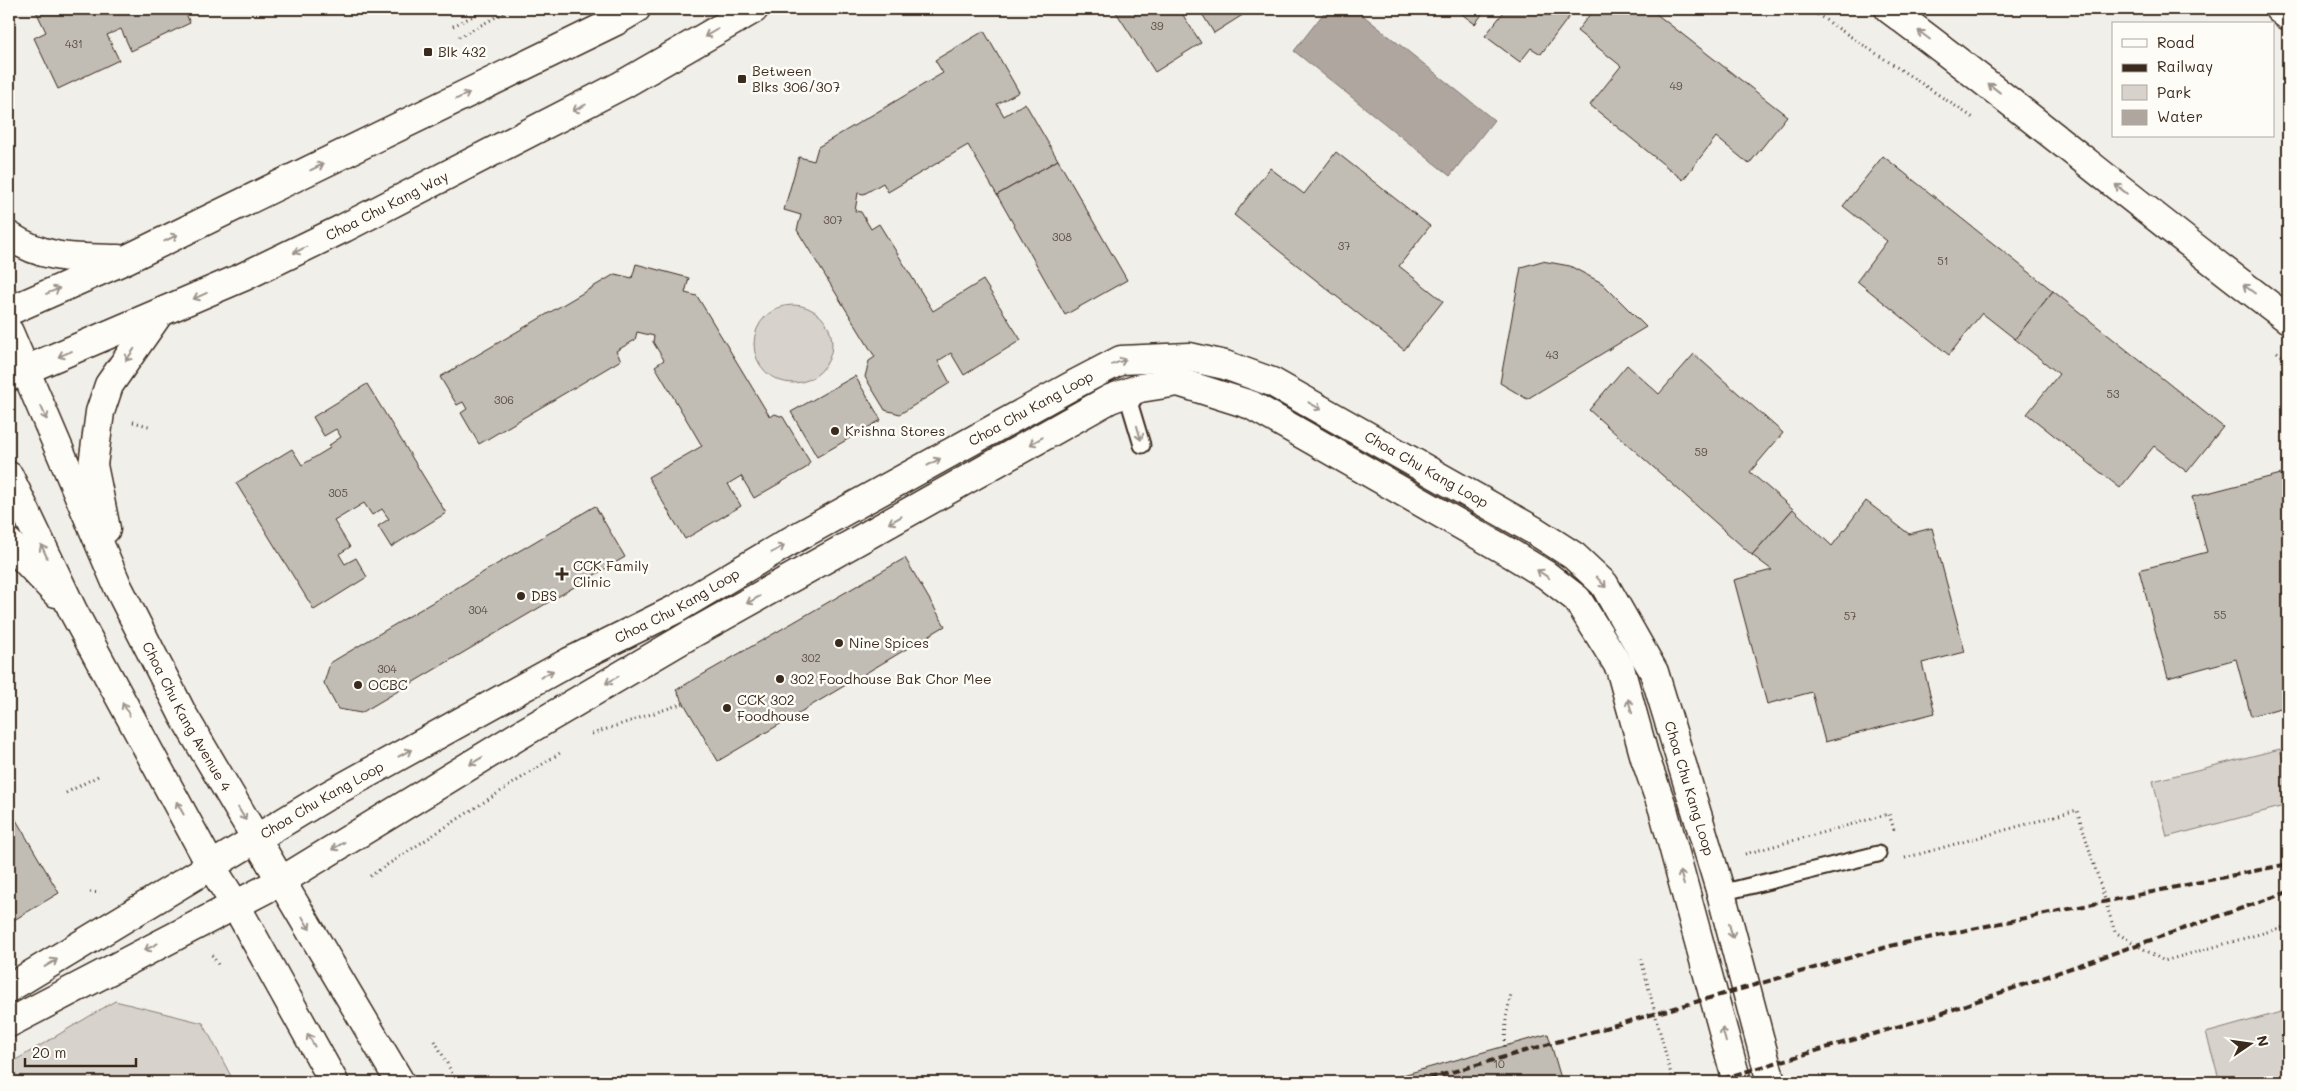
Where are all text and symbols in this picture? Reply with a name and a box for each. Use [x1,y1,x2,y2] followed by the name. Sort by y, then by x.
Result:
[1151,18,1164,33] house number: 39
[2112,22,2274,138] legend
[705,29,719,39] one-way arrow
[1917,30,1931,40] one-way arrow
[2157,32,2194,52] text: Road
[65,36,83,51] house number: 431
[438,42,486,61] place label: Blk 432
[422,46,434,58] marker: Blk 432
[2157,56,2213,76] text: Railway
[752,61,840,96] place label: Between Blks 306/307
[736,73,748,85] marker: Between Blks 306/307
[1670,78,1683,93] house number: 49
[2157,82,2191,102] text: Park
[1988,83,2001,94] one-way arrow
[455,91,470,100] one-way arrow
[572,104,587,113] one-way arrow
[2157,106,2203,126] text: Water
[309,161,324,171] one-way arrow
[322,166,451,245] street label: Choa Chu Kang Way
[2115,184,2128,195] one-way arrow
[823,212,843,227] house number: 307
[1052,229,1072,244] house number: 308
[163,233,178,243] one-way arrow
[1338,238,1350,253] house number: 37
[293,245,308,255] one-way arrow
[1937,253,1949,268] house number: 51
[2243,284,2256,295] one-way arrow
[45,285,60,295] one-way arrow
[193,291,208,301] one-way arrow
[125,347,135,361] one-way arrow
[1546,347,1559,362] house number: 43
[57,350,73,359] one-way arrow
[1110,357,1126,366] one-way arrow
[965,366,1096,450] street label: Choa Chu Kang Loop
[2107,386,2120,401] house number: 53
[494,392,514,407] house number: 306
[1307,401,1322,411] one-way arrow
[40,405,50,420] one-way arrow
[845,421,945,440] place label: Krishna Stores
[1134,424,1144,440] one-way arrow
[829,425,841,437] marker: Krishna Stores
[1361,426,1492,512] street label: Choa Chu Kang Loop
[1029,436,1044,446] one-way arrow
[1695,444,1708,459] house number: 59
[926,456,940,466] one-way arrow
[328,485,348,500] house number: 305
[888,516,902,526] one-way arrow
[771,543,785,553] one-way arrow
[39,544,49,559] one-way arrow
[573,556,649,591] place label: CCK Family Clinic
[611,563,743,647] street label: Choa Chu Kang Loop
[555,567,569,581] marker: CCK Family Clinic
[1536,569,1550,579] one-way arrow
[1595,576,1607,589] one-way arrow
[531,586,557,605] place label: DBS
[515,590,527,602] marker: DBS
[746,595,760,605] one-way arrow
[468,602,488,617] house number: 304
[2214,607,2226,622] house number: 55
[1844,608,1856,623] house number: 57
[849,633,929,652] place label: Nine Spices
[833,637,845,649] marker: Nine Spices
[138,638,236,795] street label: Choa Chu Kang Avenue 4
[801,650,821,665] house number: 302
[377,661,397,676] house number: 304
[540,669,554,679] one-way arrow
[790,669,992,688] place label: 302 Foodhouse Bak Chor Mee
[774,673,786,685] marker: 302 Foodhouse Bak Chor Mee
[368,675,408,694] place label: OCBC
[605,676,619,686] one-way arrow
[352,679,364,691] marker: OCBC
[737,690,810,725] place label: CCK 302 Foodhouse
[1625,698,1635,714] one-way arrow
[121,702,131,717] one-way arrow
[721,702,733,714] marker: CCK 302 Foodhouse
[1660,719,1719,858] street label: Choa Chu Kang Loop
[398,748,413,758] one-way arrow
[256,756,387,843] street label: Choa Chu Kang Loop
[469,757,483,767] one-way arrow
[175,801,184,816] one-way arrow
[237,806,247,820] one-way arrow
[331,842,345,852] one-way arrow
[1676,871,1686,887] one-way arrow
[301,915,311,929] one-way arrow
[1727,923,1736,939] one-way arrow
[144,942,159,952] one-way arrow
[43,958,57,968] one-way arrow
[2224,1018,2274,1068] north arrow
[1719,1028,1728,1044] one-way arrow
[305,1033,315,1047] one-way arrow
[2253,1034,2274,1048] text: N
[25,1036,136,1068] scale bar
[32,1042,66,1062] text: 20 m
[1493,1056,1505,1071] house number: 10

